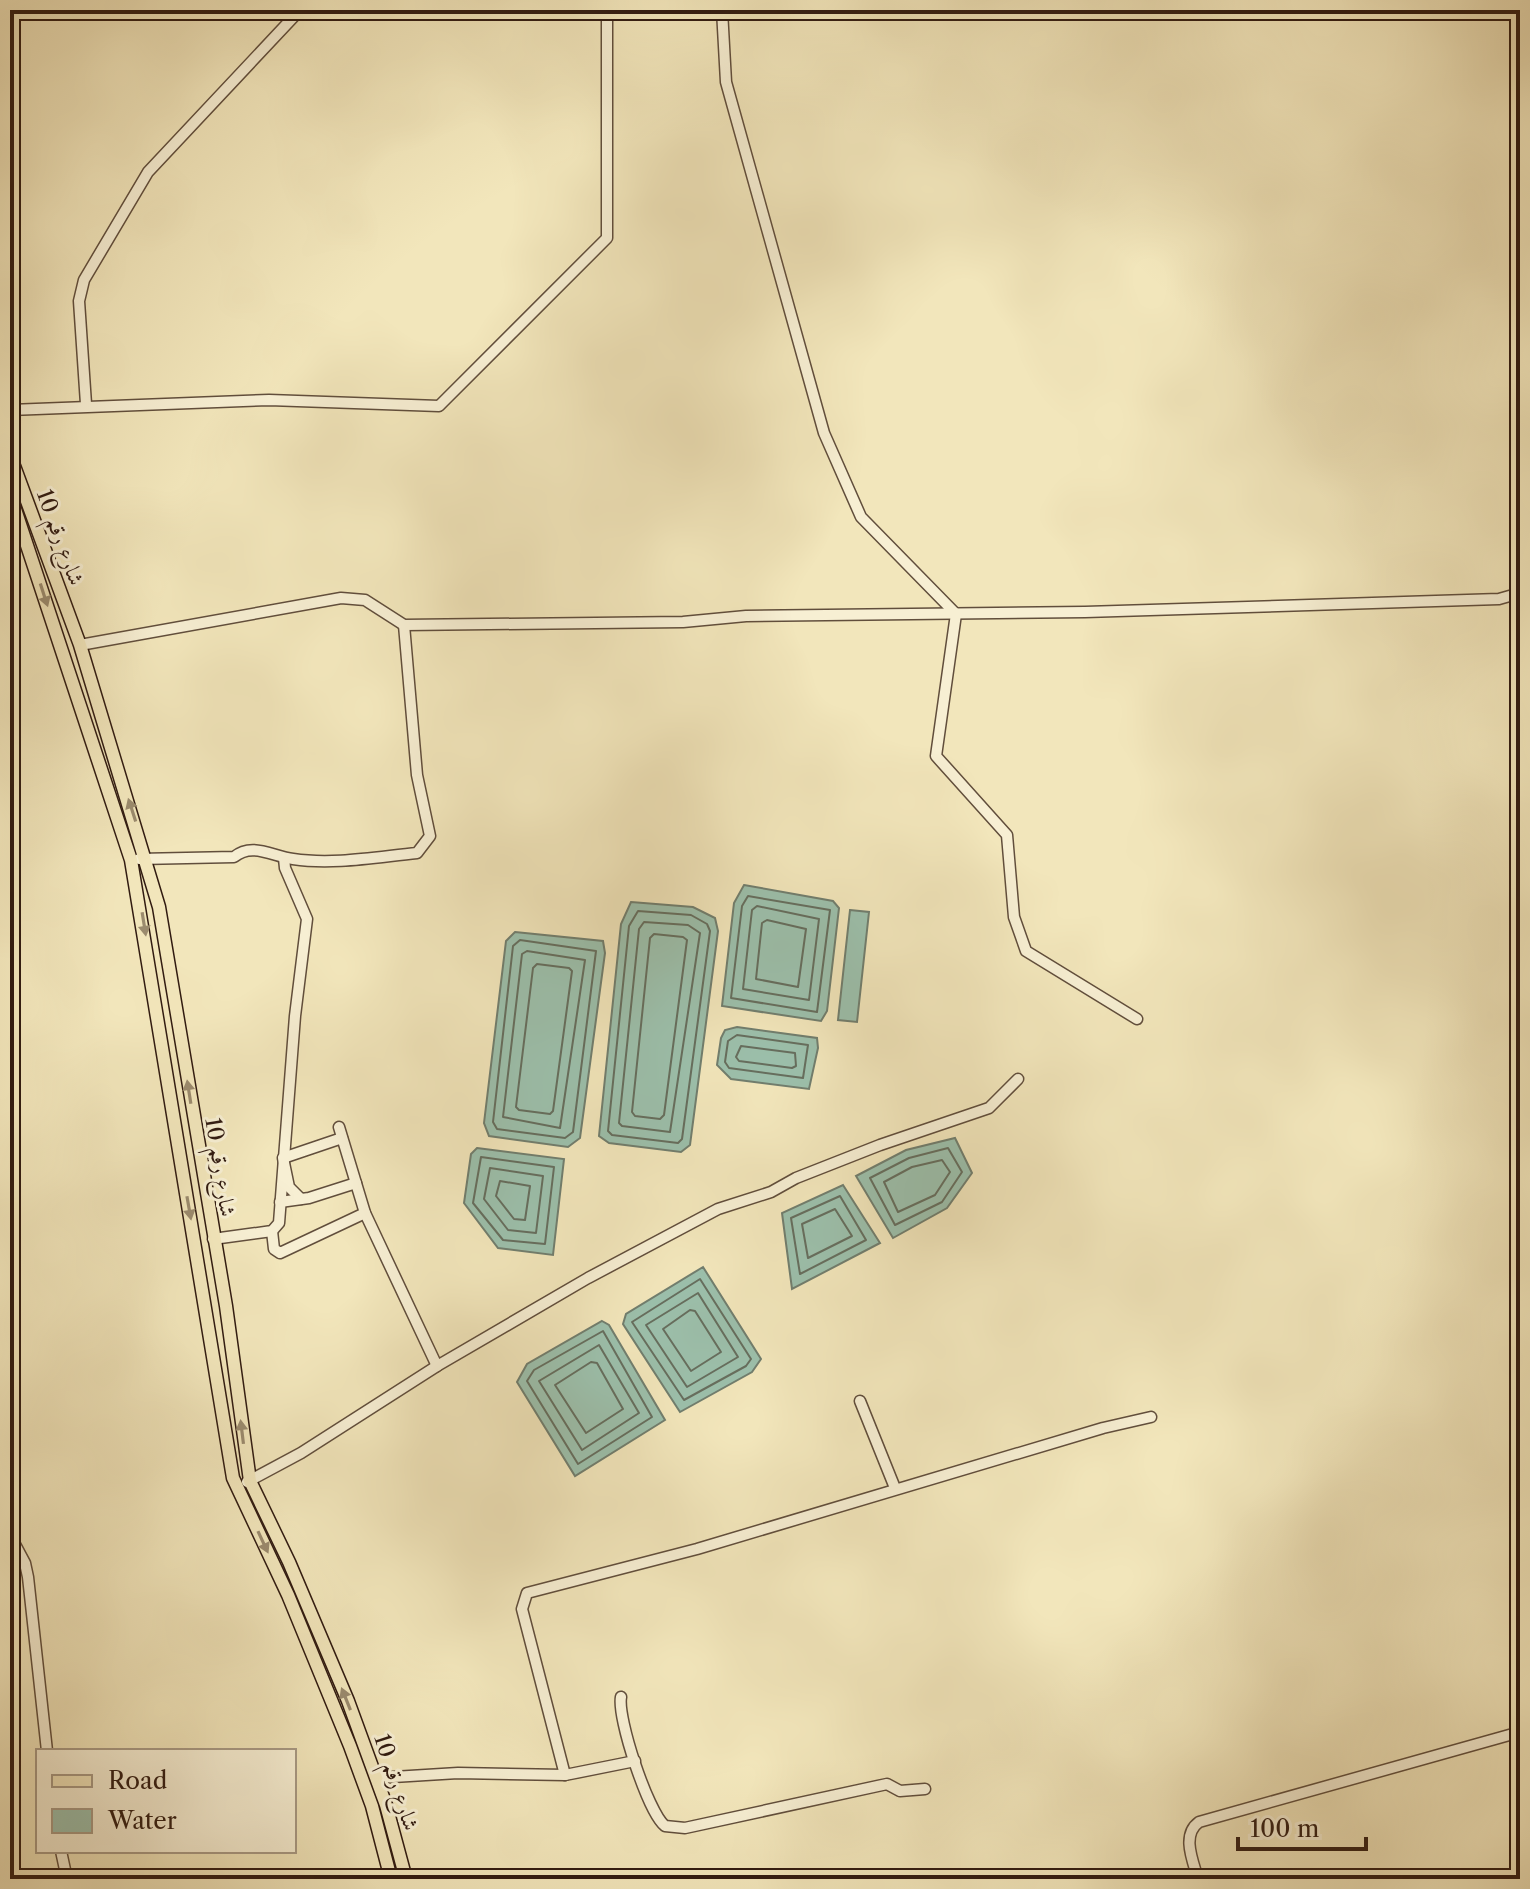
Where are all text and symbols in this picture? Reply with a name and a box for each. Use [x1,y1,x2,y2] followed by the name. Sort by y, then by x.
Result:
[24,486,90,591] street label: شارع رقم 10
[38,583,50,607] one-way arrow
[125,798,138,822] one-way arrow
[138,911,150,936] one-way arrow
[182,1079,195,1104] one-way arrow
[192,1116,242,1220] street label: شارع رقم 10
[183,1196,195,1221] one-way arrow
[235,1419,248,1444] one-way arrow
[256,1530,270,1553] one-way arrow
[340,1687,353,1711] one-way arrow
[362,1730,425,1836] street label: شارع رقم 10
[36,1749,296,1853] legend
[108,1766,168,1795] text: Road
[1238,1801,1366,1851] scale bar
[107,1806,177,1835] text: Water
[1250,1814,1319,1843] text: 100 m

